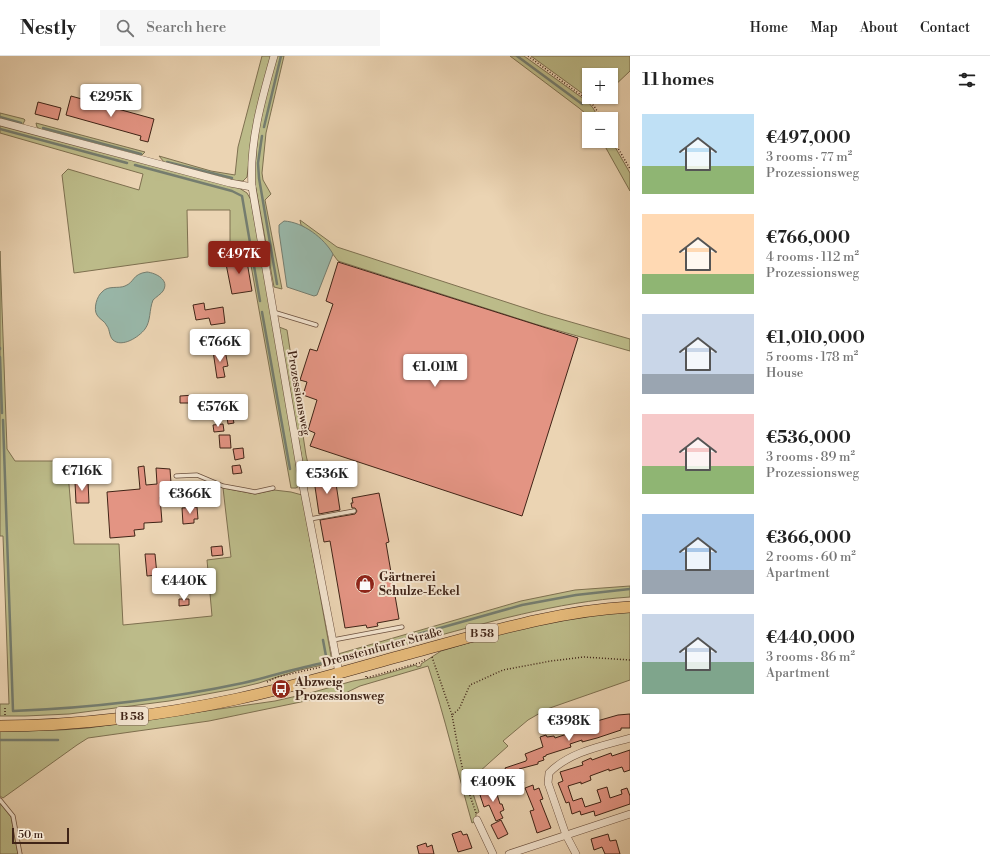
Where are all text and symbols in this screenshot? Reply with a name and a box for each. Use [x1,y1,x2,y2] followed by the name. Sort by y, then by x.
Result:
[100,10,380,46] search box
[20,16,76,40] text: Nestly
[114,17,136,39] icon: search
[146,18,226,37] text: Search here
[750,19,788,37] text: Home
[810,19,838,37] text: Map
[860,19,898,37] text: About
[920,19,970,37] text: Contact
[582,68,618,148] map controls
[582,68,618,104] button: +
[642,69,714,91] text: 11 homes
[956,69,978,91] icon: filters
[83,84,139,118] pin: €295K
[89,89,133,105] text: €295K
[582,112,618,148] button: −
[766,127,851,149] text: €497,000
[674,130,722,178] icon: home
[766,149,852,165] text: 3 rooms · 77 m²
[766,165,859,181] text: Prozessionsweg
[766,227,850,249] text: €766,000
[674,230,722,278] icon: home
[211,241,267,275] pin: €497K
[217,246,261,262] text: €497K
[766,249,859,265] text: 4 rooms · 112 m²
[766,265,859,281] text: Prozessionsweg
[766,327,865,349] text: €1,010,000
[192,329,248,363] pin: €766K
[674,330,722,378] icon: home
[199,334,241,350] text: €766K
[284,349,314,438] street label: Prozessionsweg
[766,349,858,365] text: 5 rooms · 178 m²
[402,354,468,388] pin: €1.01M
[412,359,458,375] text: €1.01M
[766,365,803,381] text: House
[190,394,246,428] pin: €576K
[197,399,239,415] text: €576K
[766,427,851,449] text: €536,000
[674,430,722,478] icon: home
[766,449,855,465] text: 3 rooms · 89 m²
[54,458,110,492] pin: €716K
[299,461,355,495] pin: €536K
[61,463,103,479] text: €716K
[766,465,859,481] text: Prozessionsweg
[305,466,349,482] text: €536K
[162,481,218,515] pin: €366K
[168,486,212,502] text: €366K
[766,527,851,549] text: €366,000
[674,530,722,578] icon: home
[766,549,856,565] text: 2 rooms · 60 m²
[766,565,830,581] text: Apartment
[156,568,212,602] pin: €440K
[379,570,460,599] place label: Gärtnerei Schulze-Eckel
[161,573,207,589] text: €440K
[354,573,376,595] shop icon: Gärtnerei Schulze-Eckel
[320,624,444,671] street label: Drensteinfurter Straße
[466,624,498,642] road number: B 58
[766,627,855,649] text: €440,000
[674,630,722,678] icon: home
[766,649,855,665] text: 3 rooms · 86 m²
[766,665,830,681] text: Apartment
[294,675,385,704] place label: Abzweig Prozessionsweg
[270,678,292,700] bus stop icon: Abzweig Prozessionsweg
[116,707,148,725] road number: B 58
[541,708,597,742] pin: €398K
[547,713,591,729] text: €398K
[465,769,521,803] pin: €409K
[470,774,516,790] text: €409K
[12,826,69,845] scale bar
[18,828,43,842] text: 50 m

